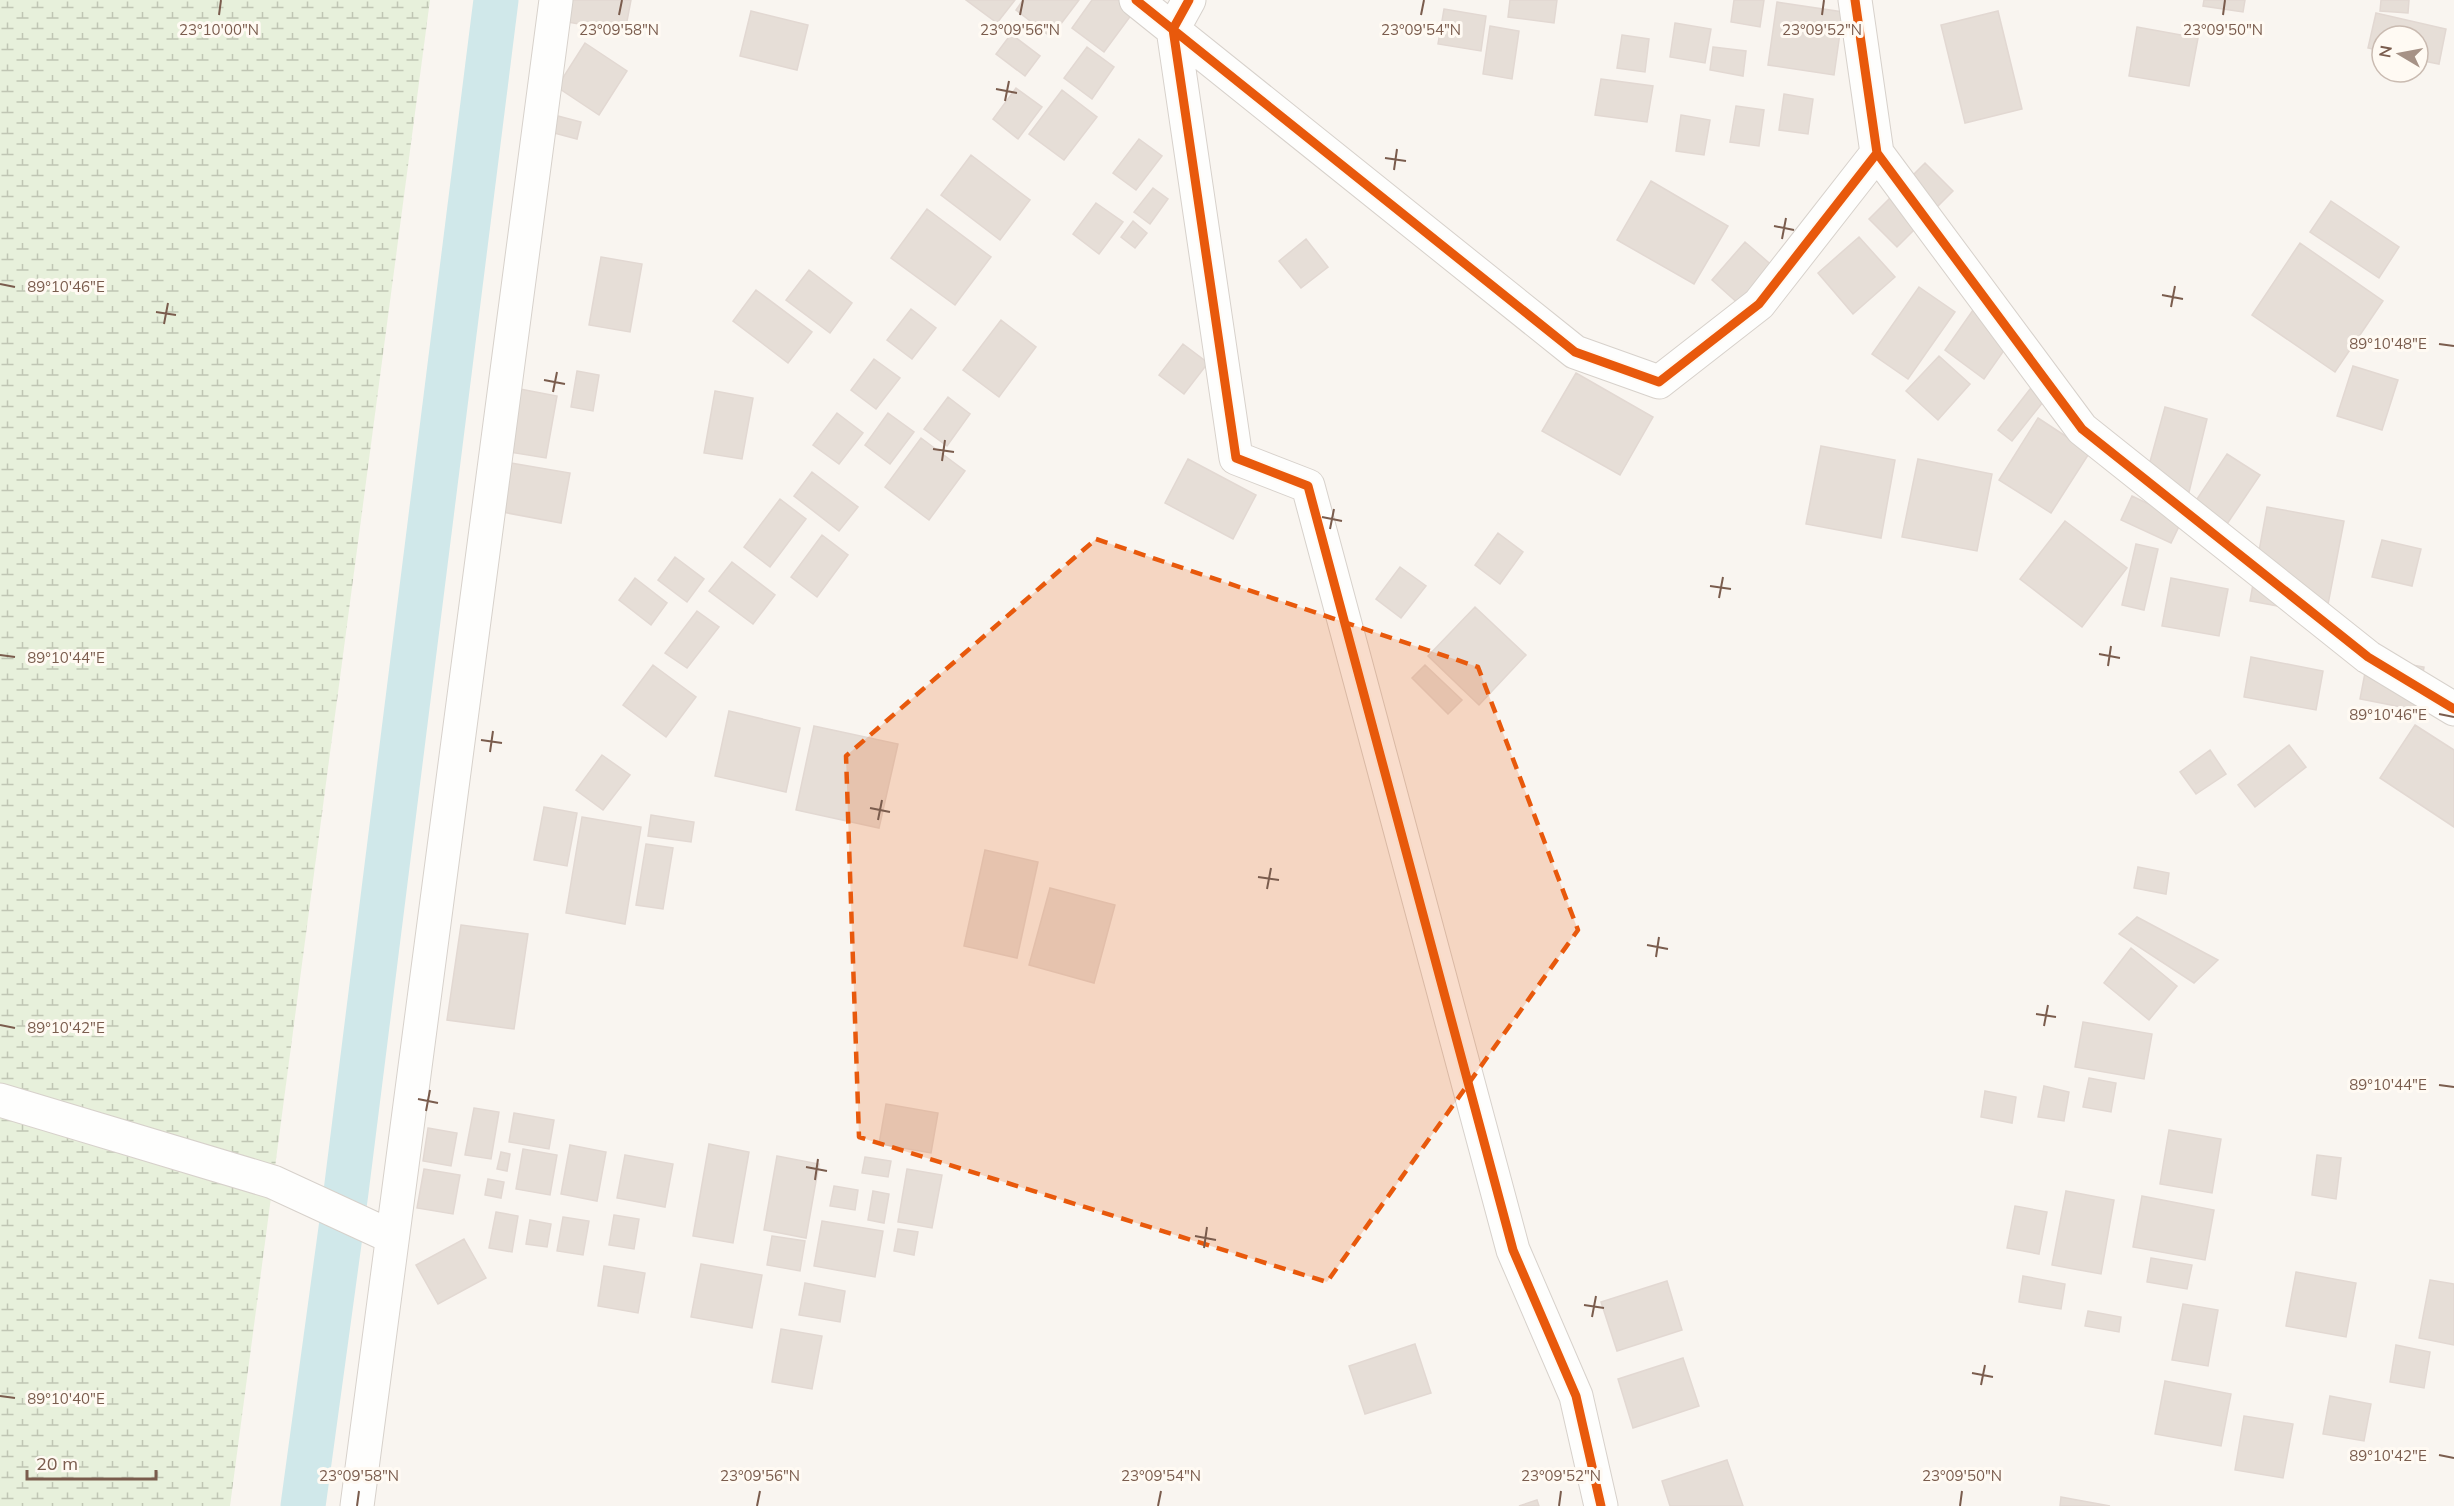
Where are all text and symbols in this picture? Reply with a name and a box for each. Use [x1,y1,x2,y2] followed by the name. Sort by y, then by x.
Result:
[179,20,259,39] text: 23°10'00"N
[579,20,659,39] text: 23°09'58"N
[980,20,1060,39] text: 23°09'56"N
[1381,20,1461,39] text: 23°09'54"N
[1782,20,1862,39] text: 23°09'52"N
[2183,20,2263,39] text: 23°09'50"N
[2370,24,2430,84] north arrow
[2374,44,2396,59] text: N
[27,277,105,296] text: 89°10'46"E
[2349,334,2427,353] text: 89°10'48"E
[27,648,105,667] text: 89°10'44"E
[2349,705,2427,724] text: 89°10'46"E
[27,1018,105,1037] text: 89°10'42"E
[2349,1075,2427,1094] text: 89°10'44"E
[27,1389,105,1408] text: 89°10'40"E
[27,1443,156,1481] scale bar
[2349,1446,2427,1465] text: 89°10'42"E
[36,1452,78,1475] text: 20 m
[319,1466,399,1485] text: 23°09'58"N
[720,1466,800,1485] text: 23°09'56"N
[1121,1466,1201,1485] text: 23°09'54"N
[1521,1466,1601,1485] text: 23°09'52"N
[1922,1466,2002,1485] text: 23°09'50"N

